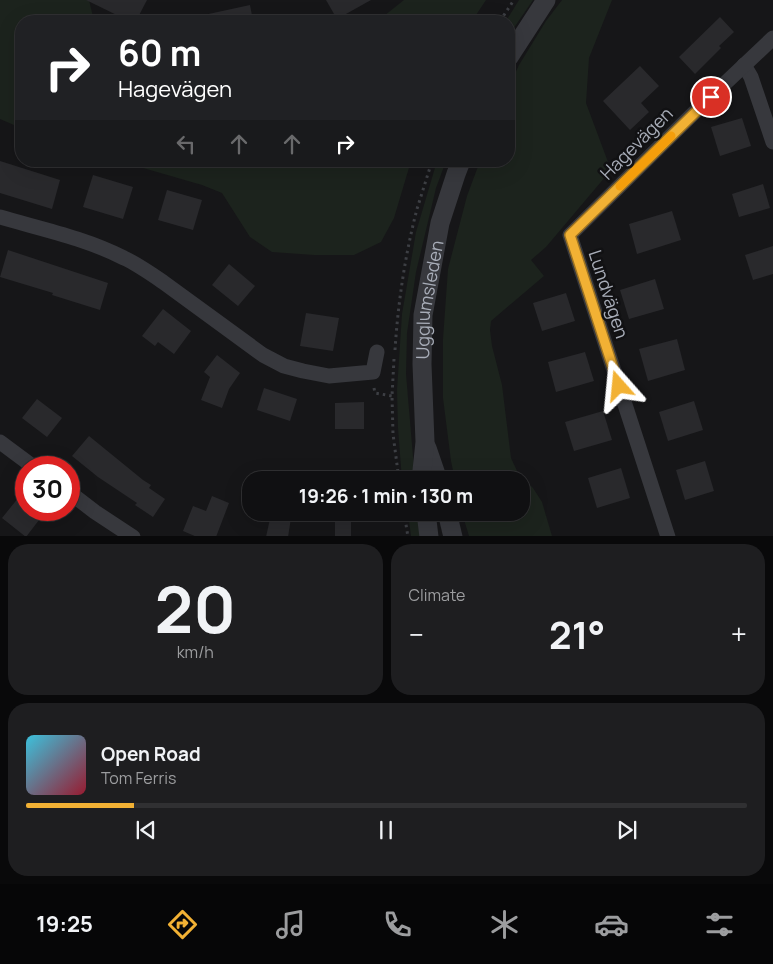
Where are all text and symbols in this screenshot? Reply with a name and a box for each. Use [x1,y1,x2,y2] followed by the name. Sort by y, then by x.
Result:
[118,29,201,77] text: 60 m
[35,35,100,100] icon: right
[118,74,232,104] text: Hagevägen
[690,76,732,118] pin
[697,83,725,111] icon: arrive
[595,102,677,184] street label: Hagevägen
[172,130,200,158] icon: left
[225,130,253,158] icon: ahead
[278,130,306,158] icon: ahead
[331,130,359,158] icon: right
[410,238,449,359] street label: Ugglumsleden
[583,247,635,341] street label: Lundvägen
[592,359,644,411] position arrow
[15,456,80,521] speed limit sign: 30
[299,483,473,509] text: 19:26 · 1 min · 130 m
[155,564,236,653] text: 20
[409,584,465,606] text: Climate
[549,608,605,660] text: 21°
[409,615,424,653] text: −
[731,615,747,653] text: +
[177,641,214,663] text: km/h
[101,741,201,767] text: Open Road
[101,767,176,789] text: Tom Ferris
[132,816,160,844] icon: previous
[372,816,400,844] icon: pause
[613,816,641,844] icon: next
[165,907,200,942] icon: directions
[273,907,308,942] icon: music
[380,907,415,942] icon: phone
[487,907,522,942] icon: climate
[594,907,629,942] icon: car
[702,907,737,942] icon: filters
[36,909,93,939] text: 19:25

